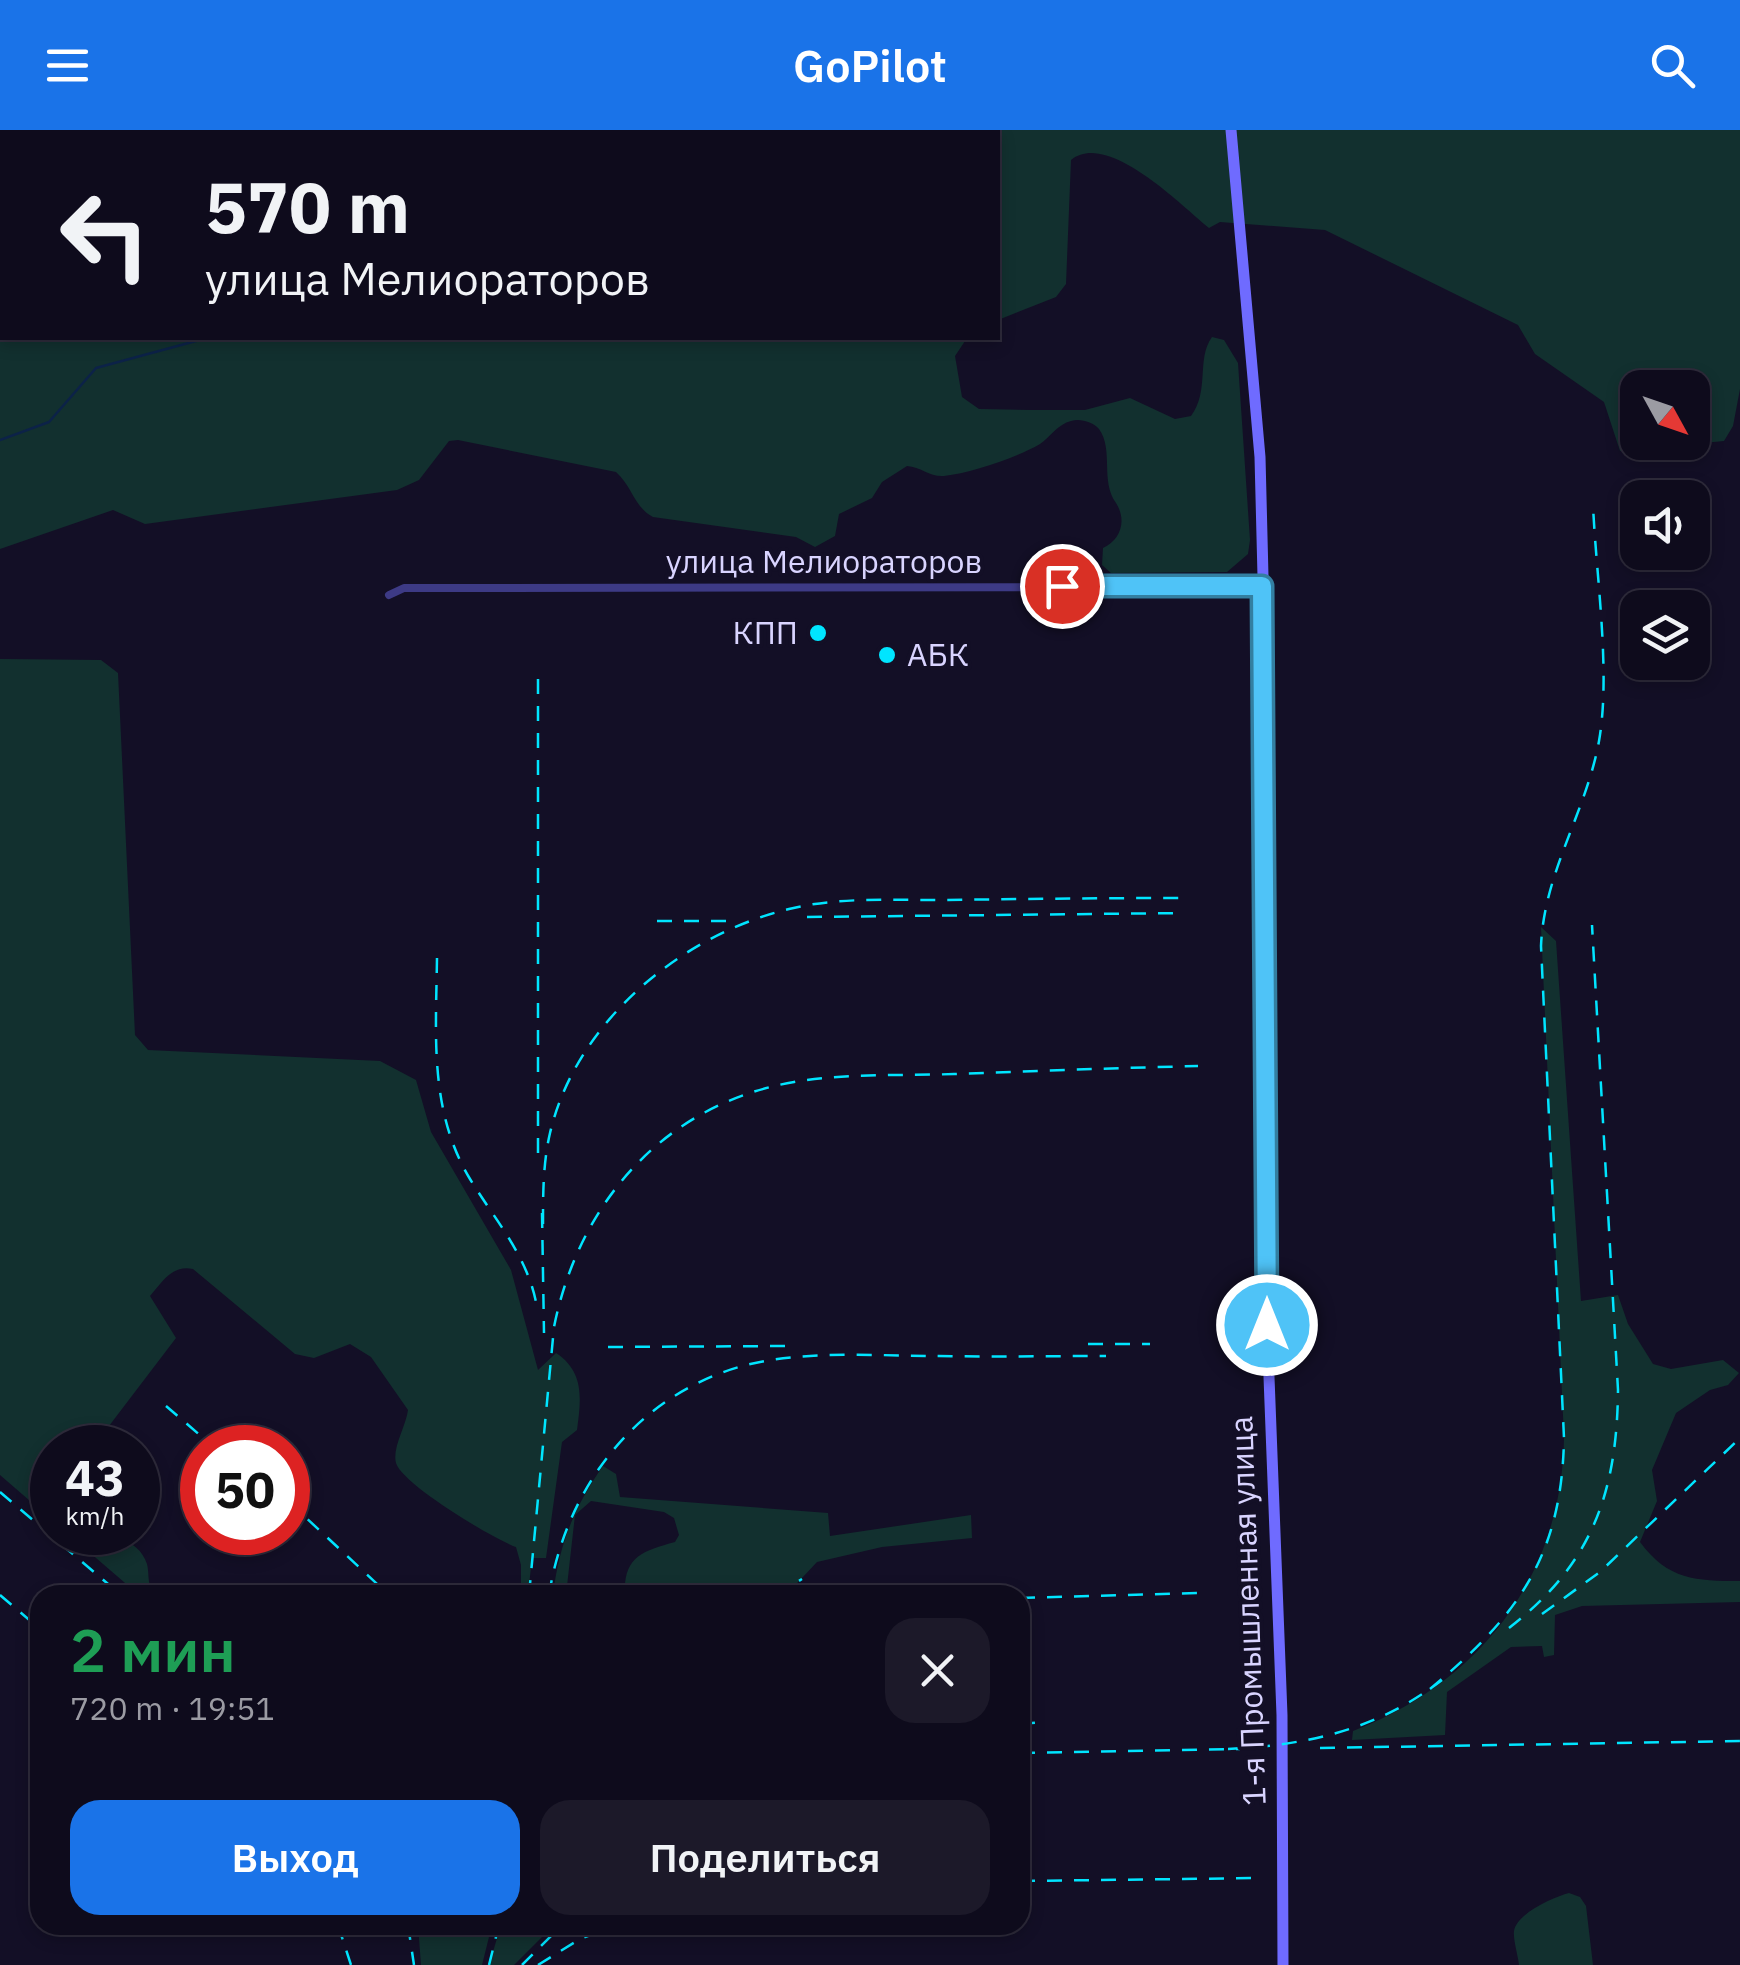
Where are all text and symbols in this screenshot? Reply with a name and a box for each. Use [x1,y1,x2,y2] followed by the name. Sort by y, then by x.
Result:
[793,36,947,94] text: GoPilot
[40,38,95,93] icon: menu
[1645,38,1700,93] icon: search
[205,161,410,252] text: 570 m
[40,170,170,300] icon: left
[205,249,650,307] text: улица Мелиораторов
[1620,370,1710,460] north arrow
[1620,370,1710,680] map controls
[1620,480,1710,570] button: sound
[666,540,982,582] street label: улица Мелиораторов
[1020,544,1105,629] pin
[1035,559,1090,614] icon: arrive
[1620,590,1710,680] button: layers
[732,611,798,653] place label: КПП
[807,622,829,644] marker: КПП
[907,633,969,675] place label: АБК
[876,644,898,666] marker: АБК
[1215,1273,1319,1377] position arrow
[1219,1415,1275,1807] street label: 1-я Промышленная улица
[180,1425,310,1555] speed limit sign: 50
[65,1445,125,1510] text: 43
[66,1499,124,1532] text: km/h
[70,1610,236,1689] text: 2 мин
[885,1618,990,1723] button: close
[70,1687,275,1729] text: 720 m · 19:51
[70,1800,520,1915] button: Выход
[540,1800,990,1915] button: Поделиться

